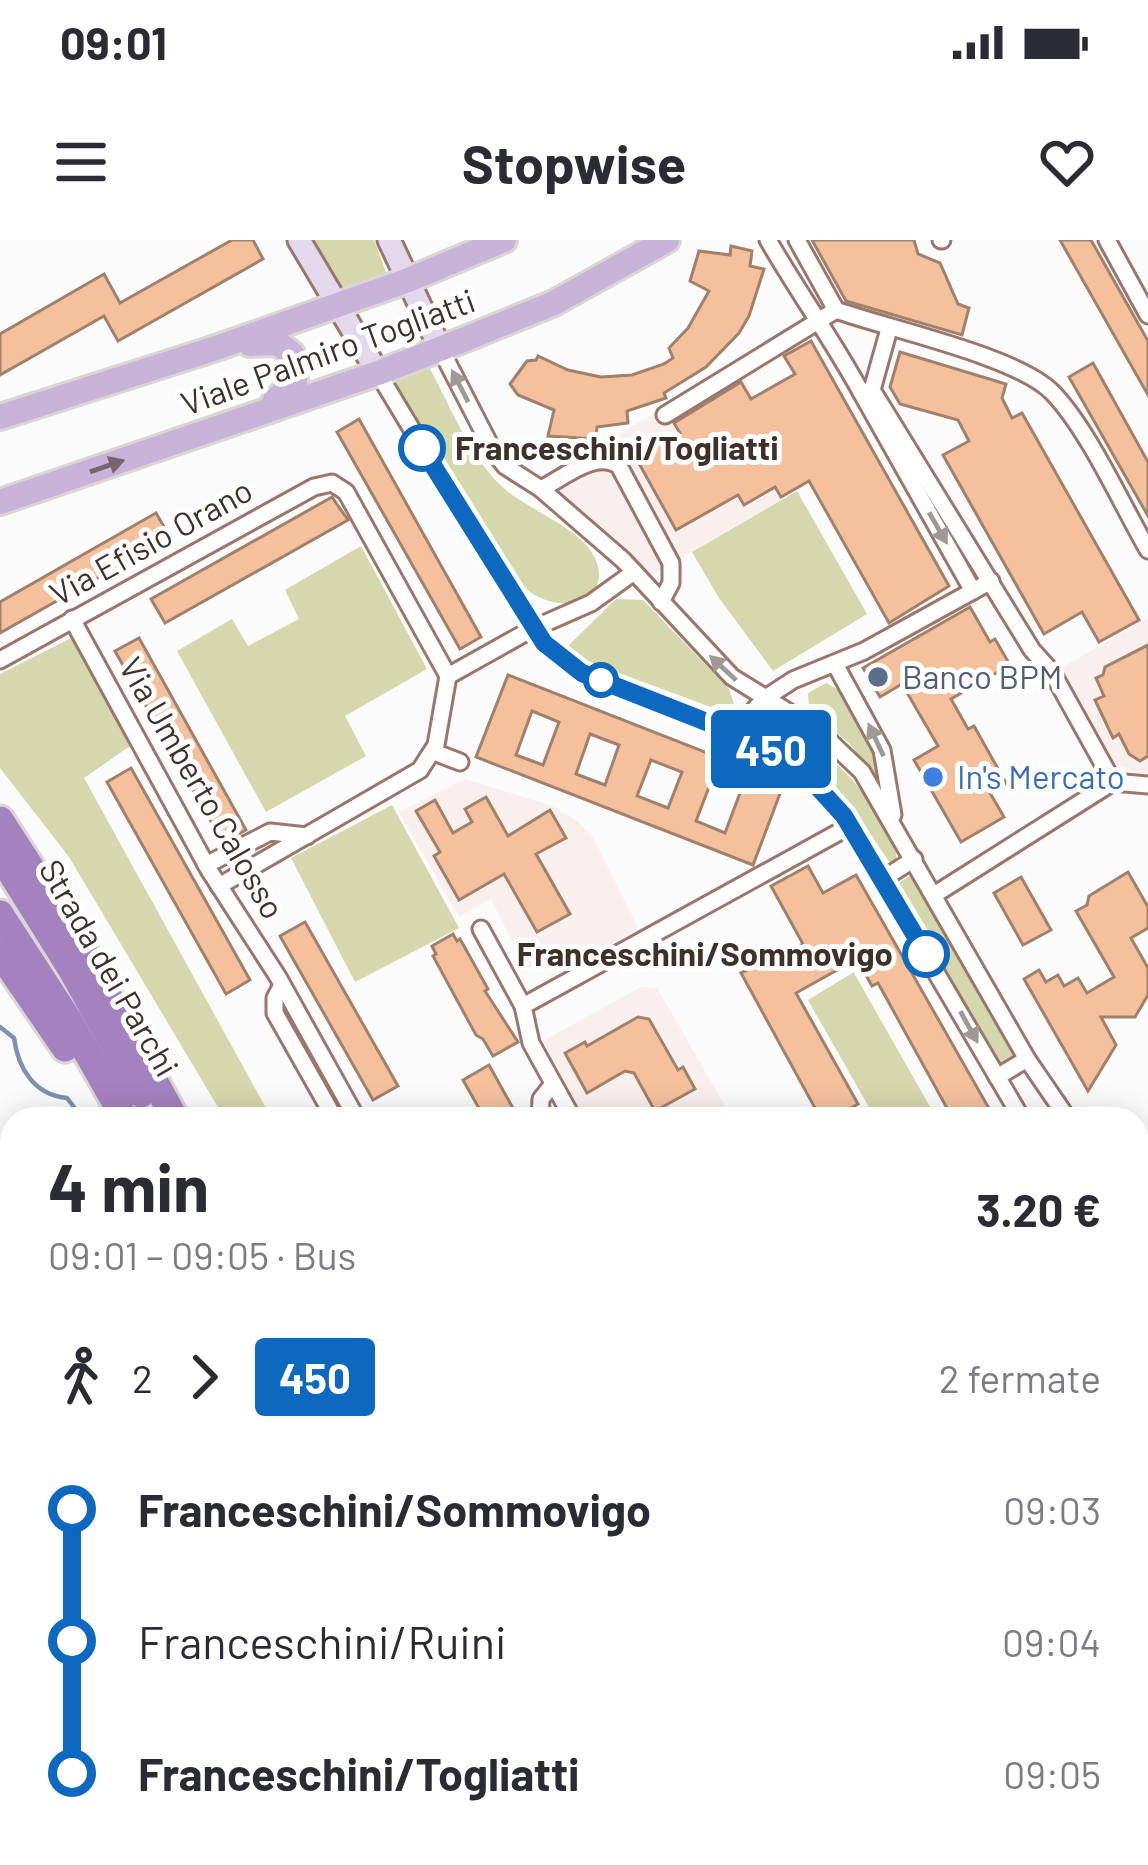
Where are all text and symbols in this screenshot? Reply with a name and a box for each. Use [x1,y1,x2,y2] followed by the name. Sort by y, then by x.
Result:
[60,15,167,69] text: 09:01
[48,129,114,195] icon: menu
[1034,129,1100,195] icon: heart
[462,130,686,195] text: Stopwise
[175,279,480,423] street label: Viale Palmiro Togliatti
[450,369,470,404] one-way arrow
[400,426,444,470] marker: Franceschini/Togliatti
[455,427,779,467] place label: Franceschini/Togliatti
[89,456,125,474] one-way arrow
[42,469,259,613] street label: Via Efisio Orano
[926,511,947,545] one-way arrow
[112,650,294,925] street label: Via Umberto Calosso
[709,654,738,682] one-way arrow
[902,656,1062,696] place label: Banco BPM
[585,664,617,696] unlabelled marker
[865,664,891,690] marker: Banco BPM
[702,710,840,788] line badge: 450
[866,722,886,757] one-way arrow
[735,724,807,774] text: 450
[957,756,1125,796] place label: In's Mercato
[920,764,946,790] marker: In's Mercato
[32,852,188,1083] street label: Strada dei Parchi
[904,932,948,976] marker: Franceschini/Sommovigo
[517,933,893,973] place label: Franceschini/Sommovigo
[957,1010,978,1044] one-way arrow
[48,1146,209,1225] text: 4 min
[976,1182,1101,1236] text: 3.20 €
[48,1231,356,1278] text: 09:01 – 09:05 · Bus
[48,1344,114,1410] icon: walk
[171,1344,237,1410] icon: forward
[279,1352,351,1402] text: 450
[132,1354,153,1401] text: 2
[939,1354,1101,1401] text: 2 fermate
[138,1482,651,1536] text: Franceschini/Sommovigo
[1003,1486,1101,1533] text: 09:03
[138,1614,506,1668] text: Franceschini/Ruini
[1002,1618,1101,1665] text: 09:04
[138,1746,580,1800] text: Franceschini/Togliatti
[1003,1750,1101,1797] text: 09:05

